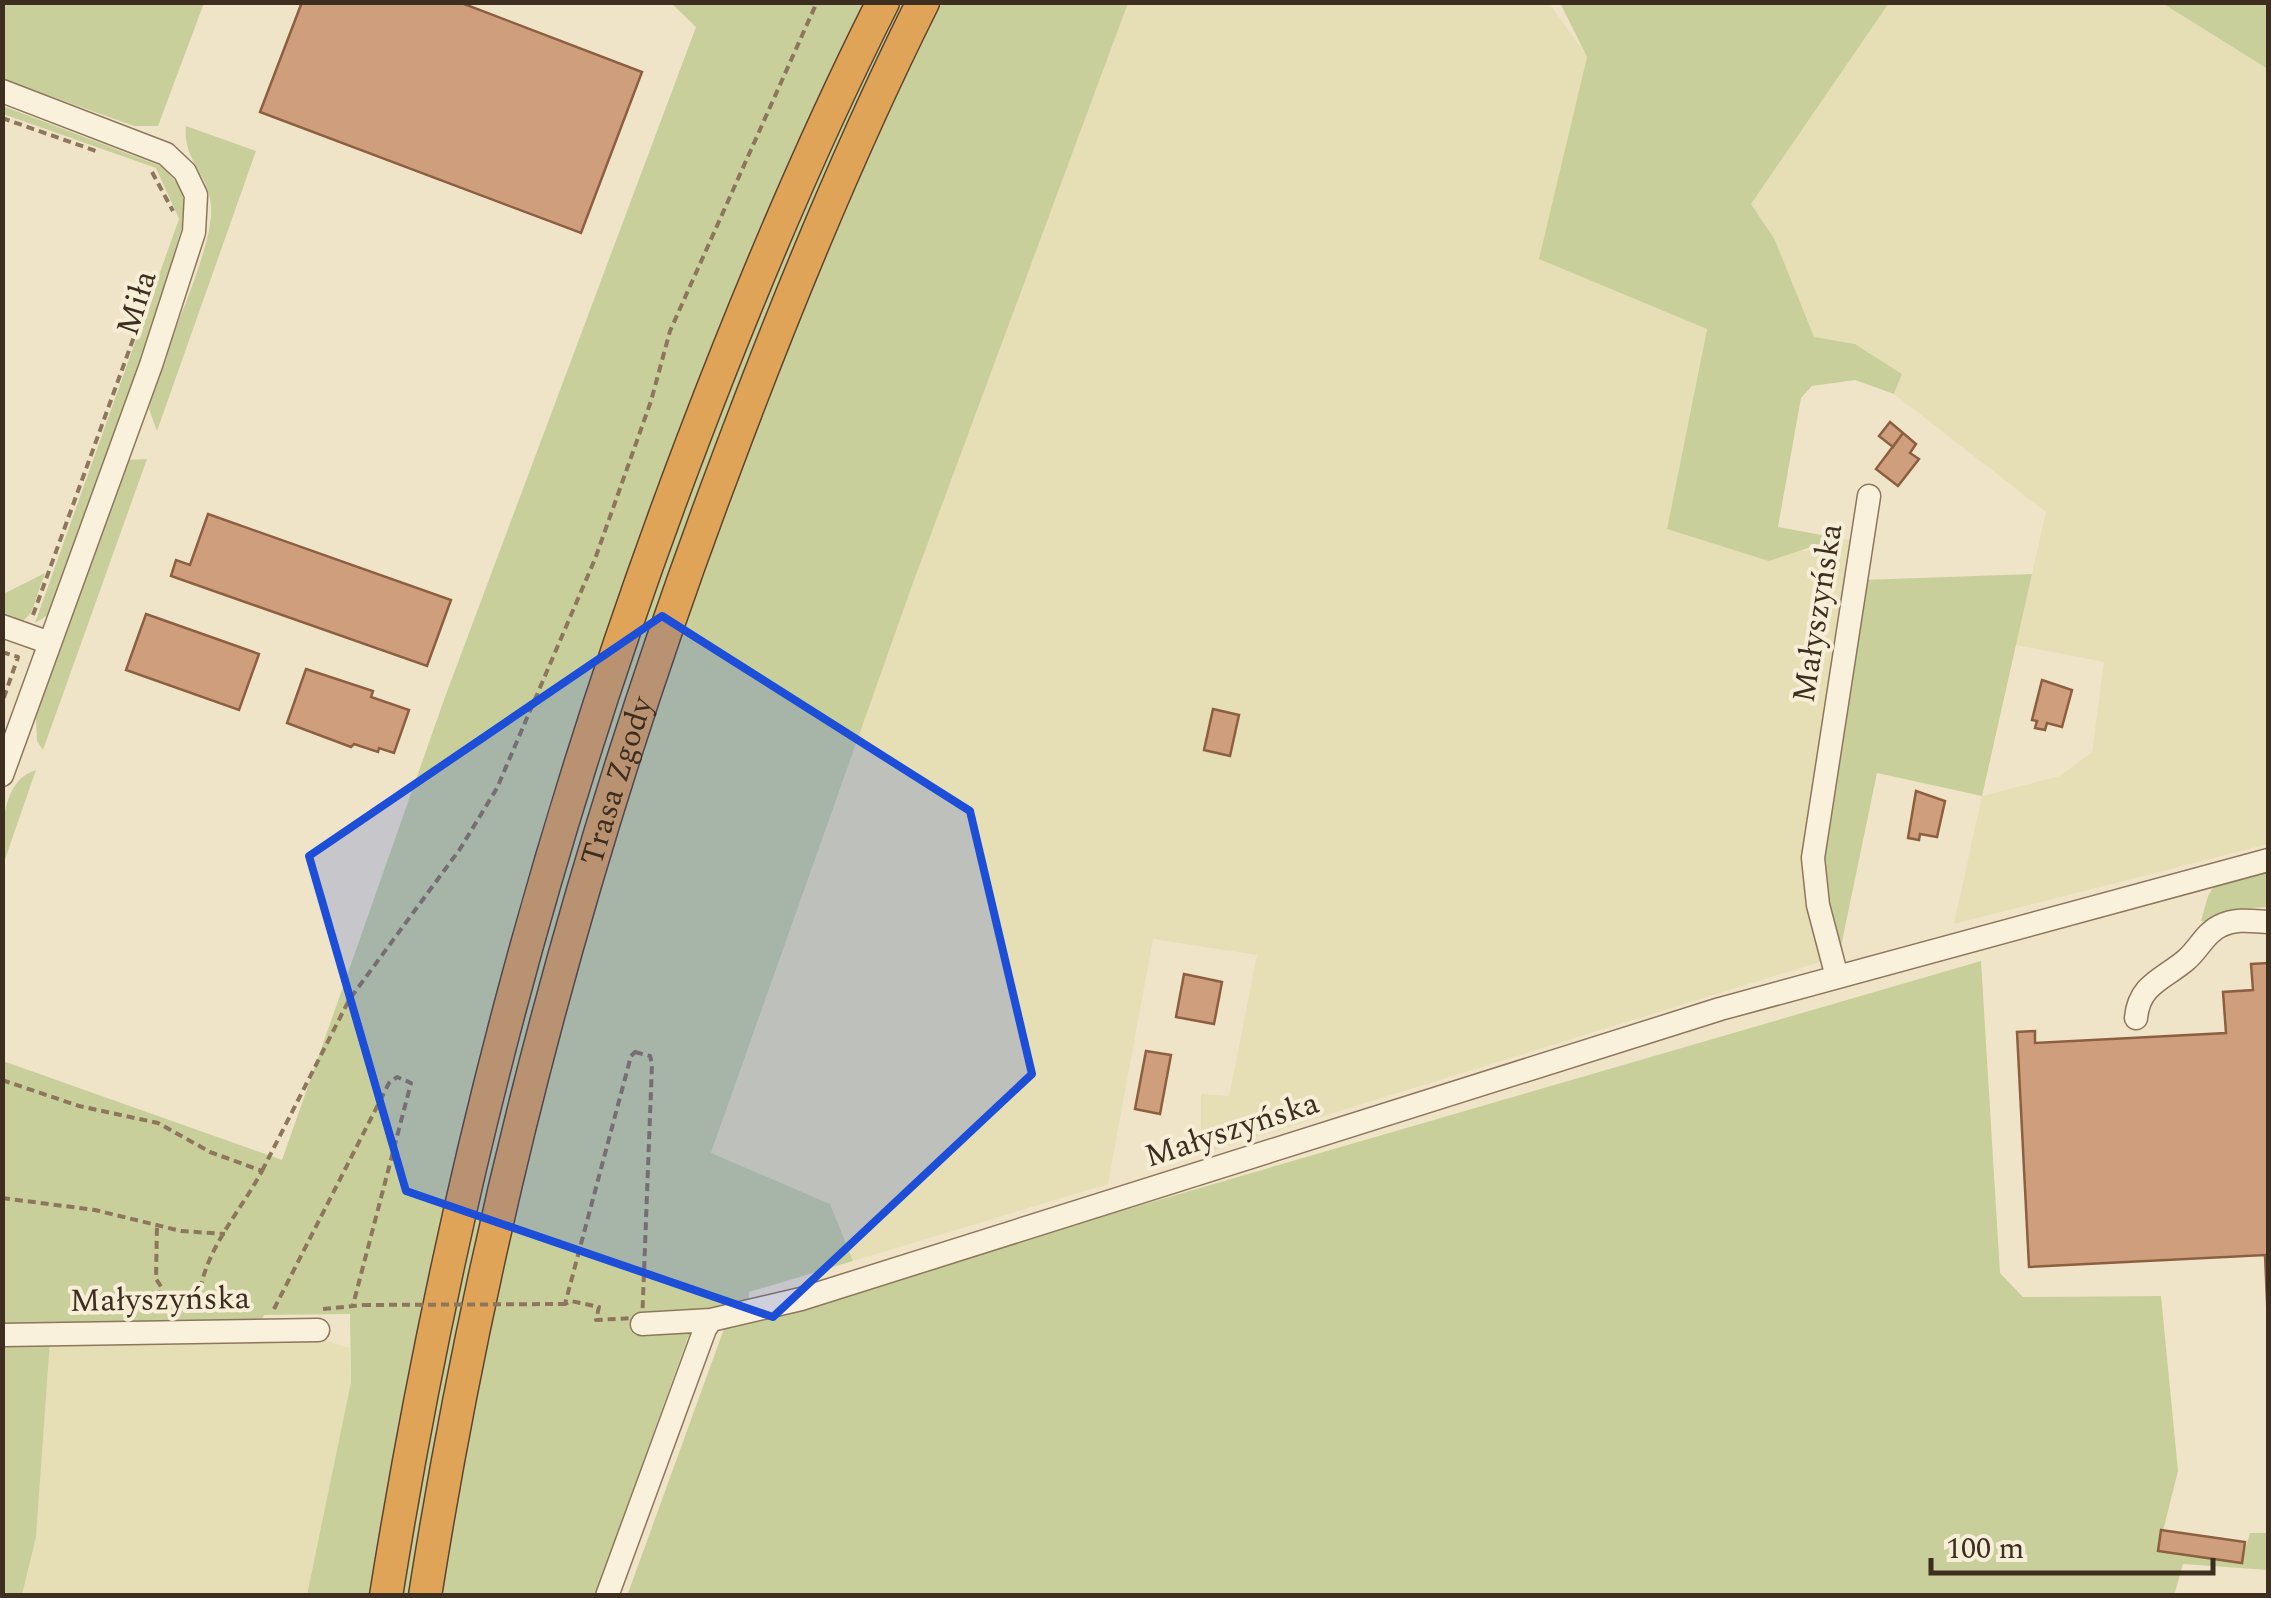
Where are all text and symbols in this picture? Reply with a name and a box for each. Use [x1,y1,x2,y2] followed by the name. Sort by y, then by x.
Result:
[104,264,171,342] street label: Miła
[1780,520,1856,706] street label: Małyszyńska
[567,689,667,872] street label: Trasa Zgody
[1138,1079,1326,1181] street label: Małyszyńska
[69,1274,251,1326] street label: Małyszyńska
[1931,1513,2214,1575] scale bar
[1946,1526,2024,1572] text: 100 m

